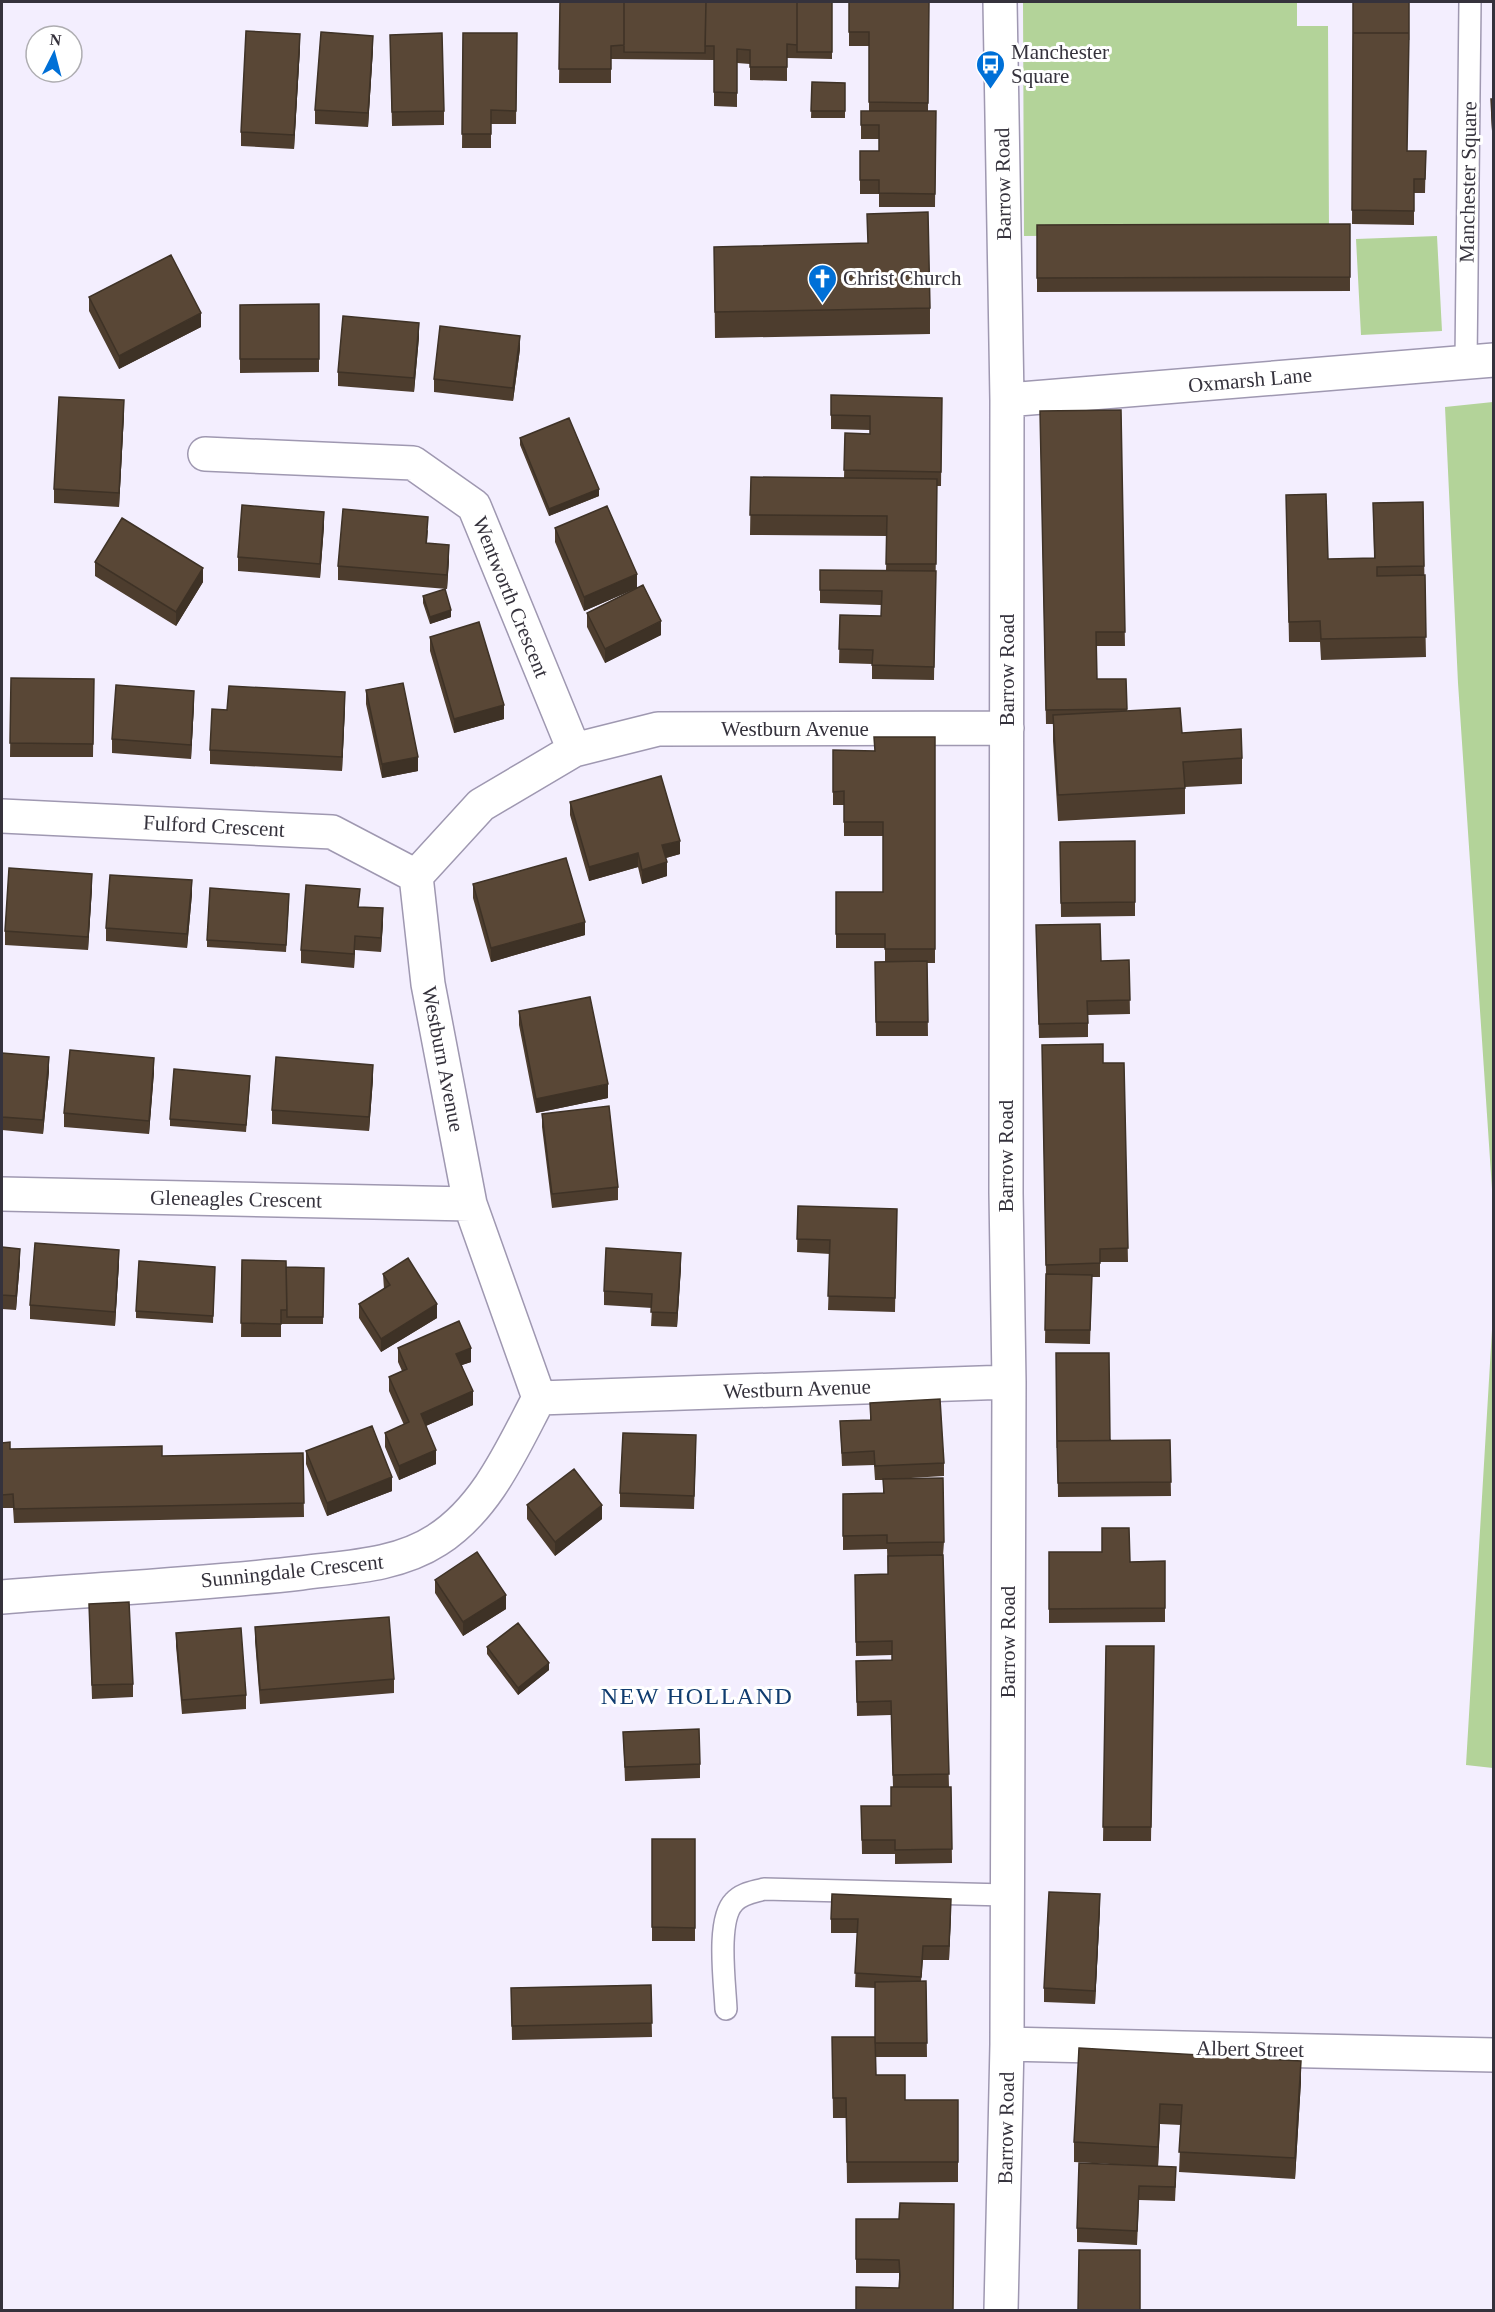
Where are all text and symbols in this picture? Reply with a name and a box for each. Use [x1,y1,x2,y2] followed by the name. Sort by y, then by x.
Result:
[24,24,84,84] north arrow
[49,31,63,49] text: N
[1011,40,1109,88] place label: Manchester Square
[974,48,1006,90] bus stop icon: Manchester Square
[1455,101,1481,263] street label: Manchester Square
[990,127,1016,240] street label: Barrow Road
[806,262,838,304] church icon: Christ Church
[843,266,962,290] place label: Christ Church
[1187,363,1313,397] street label: Oxmarsh Lane
[468,513,554,681] street label: Wentworth Crescent
[995,613,1019,726] street label: Barrow Road
[721,717,869,741] street label: Westburn Avenue
[143,810,286,842] street label: Fulford Crescent
[417,984,469,1134] street label: Westburn Avenue
[994,1099,1018,1212] street label: Barrow Road
[150,1186,322,1213] street label: Gleneagles Crescent
[723,1374,871,1404] street label: Westburn Avenue
[199,1549,385,1593] street label: Sunningdale Crescent
[996,1585,1020,1698] street label: Barrow Road
[601,1683,793,1709] district label: NEW HOLLAND
[1196,2036,1304,2062] street label: Albert Street
[993,2071,1019,2184] street label: Barrow Road

